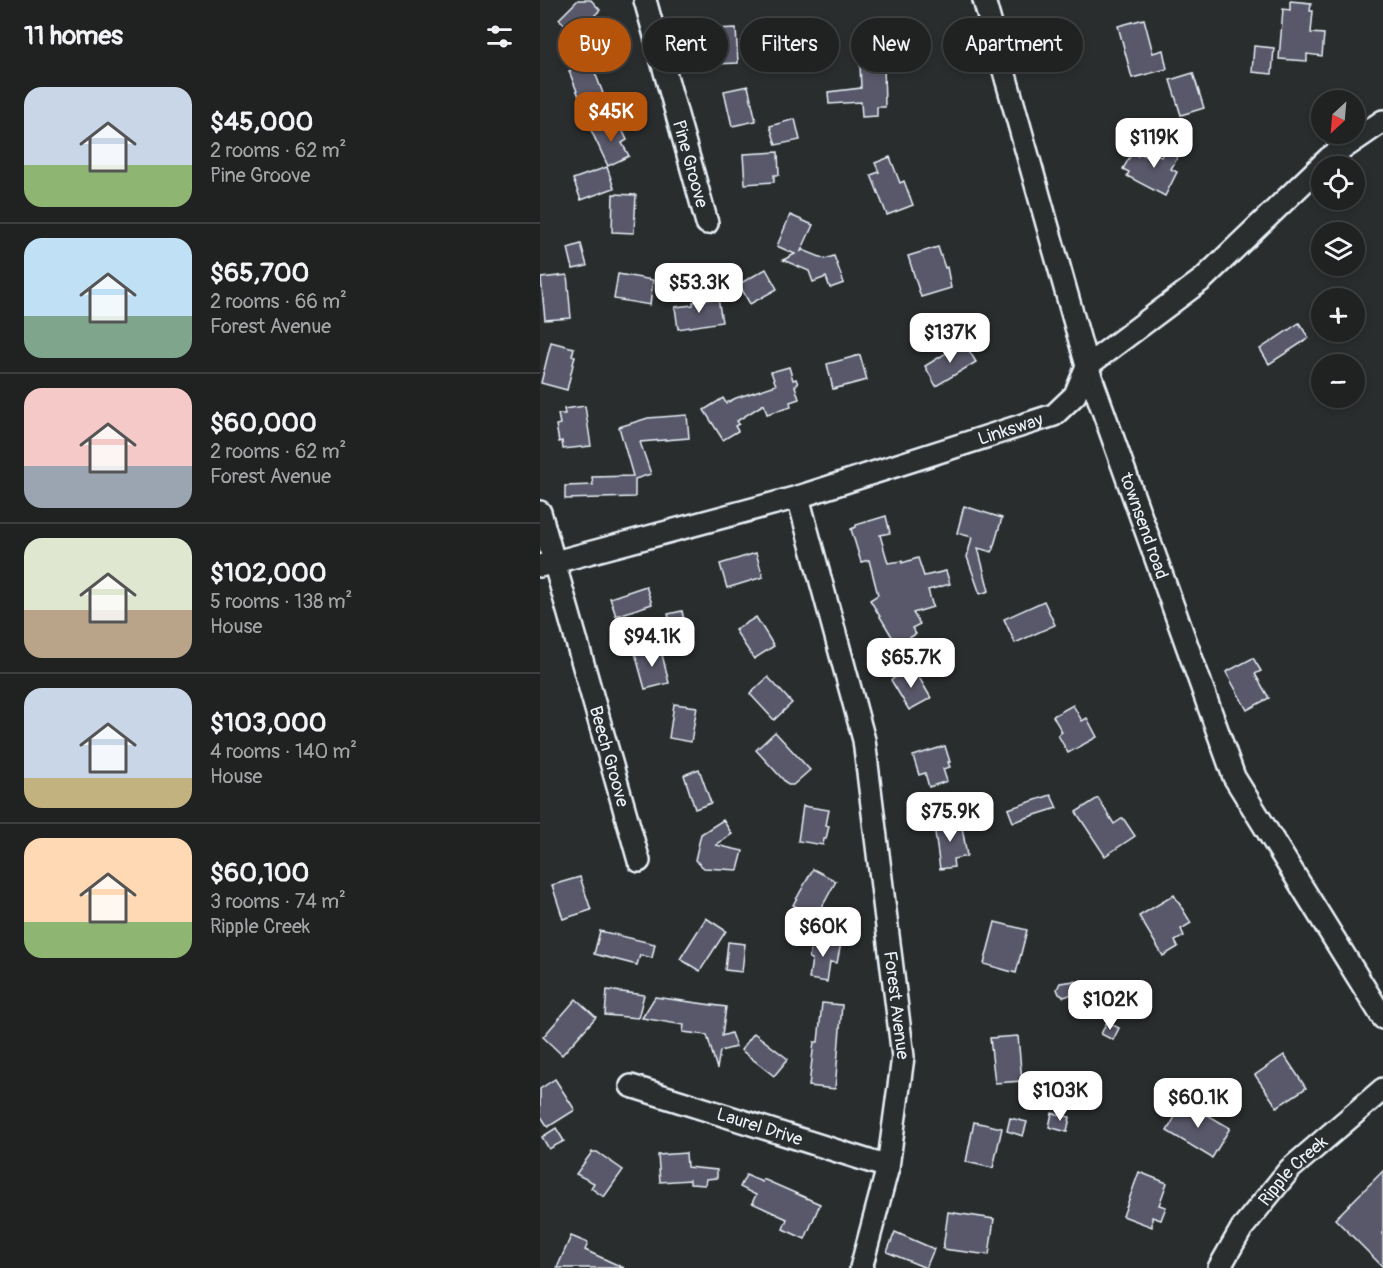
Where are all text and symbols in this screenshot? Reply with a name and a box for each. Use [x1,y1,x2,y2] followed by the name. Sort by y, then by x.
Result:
[558,18,631,72] chip: Buy
[643,18,728,72] chip: Rent
[740,18,839,72] chip: Filters
[851,18,931,72] chip: New
[943,18,1083,72] chip: Apartment
[24,20,123,52] text: 11 homes
[483,20,516,53] icon: filters
[1311,90,1365,144] north arrow
[1311,90,1365,408] map controls
[575,92,647,143] pin: $45K
[588,99,634,124] text: $45K
[210,106,313,138] text: $45,000
[72,111,144,183] icon: home
[667,117,714,210] street label: Pine Groove
[1112,118,1196,169] pin: $119K
[1130,125,1178,150] text: $119K
[210,138,346,163] text: 2 rooms · 62 m²
[1311,156,1365,210] button: locate
[210,163,310,188] text: Pine Groove
[1311,222,1365,276] button: layers
[210,257,309,289] text: $65,700
[72,262,144,334] icon: home
[650,263,748,314] pin: $53.3K
[669,270,729,295] text: $53.3K
[1311,288,1365,342] button: +
[210,289,347,314] text: 2 rooms · 66 m²
[908,313,992,364] pin: $137K
[210,314,331,339] text: Forest Avenue
[924,320,976,345] text: $137K
[1311,354,1365,408] button: −
[210,407,317,439] text: $60,000
[975,408,1046,450] street label: Linksway
[72,412,144,484] icon: home
[210,439,346,464] text: 2 rooms · 62 m²
[210,464,331,489] text: Forest Avenue
[1114,469,1174,582] street label: townsend road
[210,557,326,589] text: $102,000
[72,562,144,634] icon: home
[210,589,352,614] text: 5 rooms · 138 m²
[210,614,262,639] text: House
[603,617,701,668] pin: $94.1K
[624,624,681,649] text: $94.1K
[862,638,960,689] pin: $65.7K
[881,645,941,670] text: $65.7K
[584,703,635,810] street label: Beech Groove
[210,707,326,739] text: $103,000
[72,712,144,784] icon: home
[210,739,357,764] text: 4 rooms · 140 m²
[210,764,262,789] text: House
[901,792,999,843] pin: $75.9K
[921,799,980,824] text: $75.9K
[210,857,309,889] text: $60,100
[72,862,144,934] icon: home
[210,889,346,914] text: 3 rooms · 74 m²
[787,907,859,958] pin: $60K
[210,914,310,939] text: Ripple Creek
[799,914,847,939] text: $60K
[879,950,915,1061] street label: Forest Avenue
[1068,980,1152,1031] pin: $102K
[1082,987,1138,1012] text: $102K
[1018,1071,1102,1122] pin: $103K
[1032,1078,1088,1103] text: $103K
[1149,1078,1247,1129] pin: $60.1K
[1168,1085,1228,1110] text: $60.1K
[714,1102,806,1151] street label: Laurel Drive
[1253,1130,1333,1211] street label: Ripple Creek

